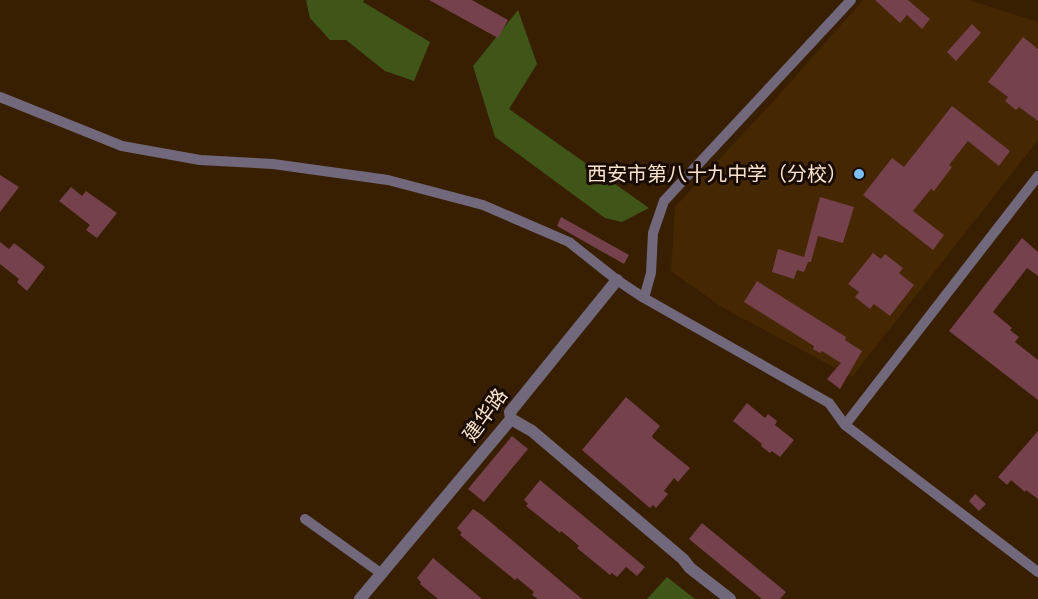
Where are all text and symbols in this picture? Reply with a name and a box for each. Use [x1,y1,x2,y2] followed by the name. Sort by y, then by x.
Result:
[587,162,847,186] place label: 西安市第八十九中学（分校）
[852,167,866,181] marker: 西安市第八十九中学（分校）
[458,384,512,446] street label: 建华路

